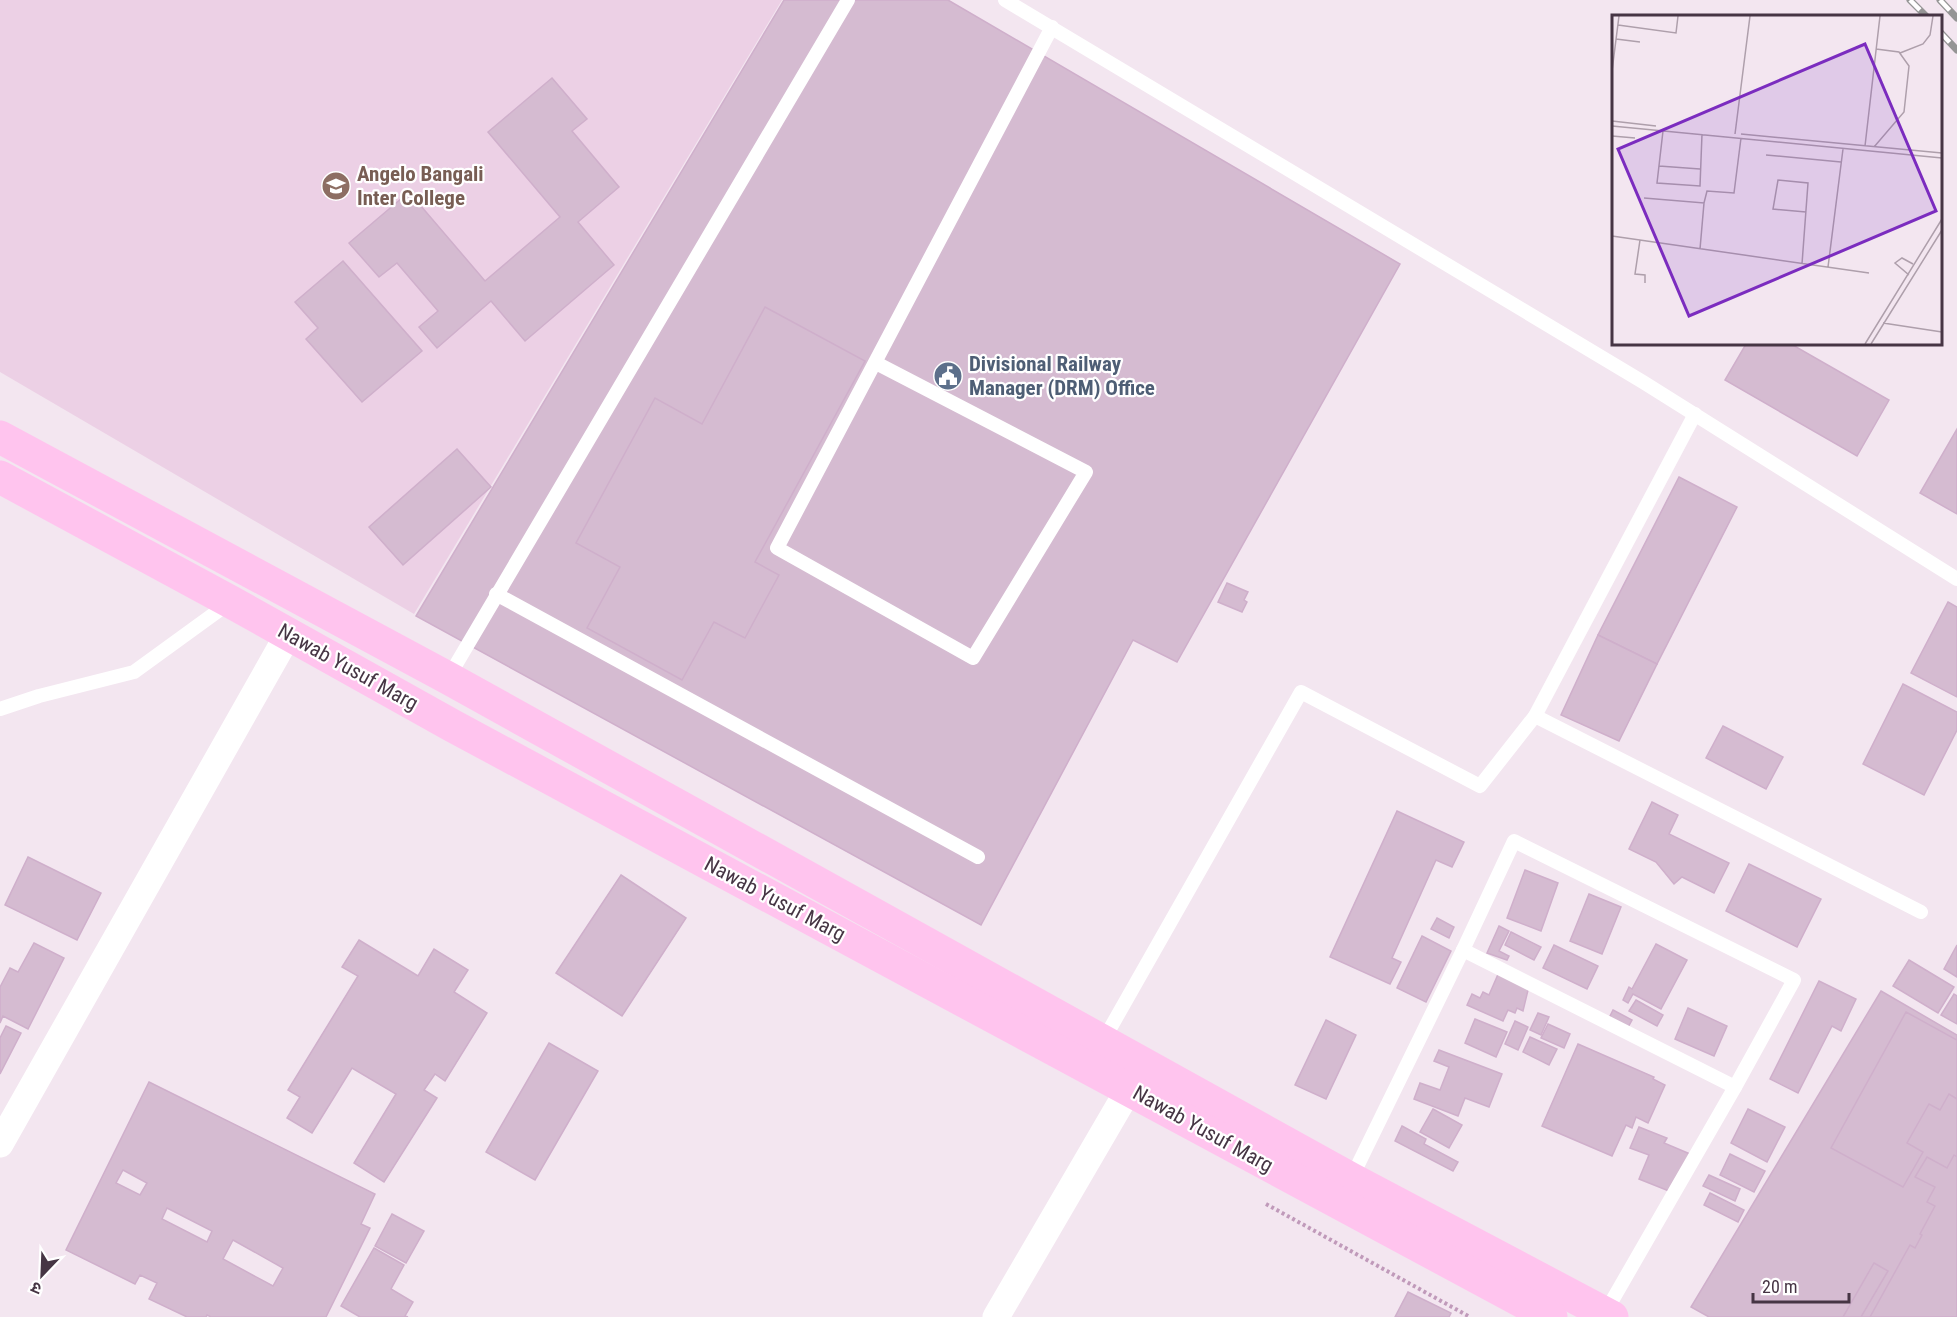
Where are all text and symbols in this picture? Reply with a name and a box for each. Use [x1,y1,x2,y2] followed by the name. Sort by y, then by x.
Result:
[1612,15,1942,345] inset map
[357,162,484,210] place label: Angelo Bangali Inter College
[320,170,352,202] school or university icon: Angelo Bangali Inter College
[969,352,1155,400] place label: Divisional Railway Manager (DRM) Office
[932,360,964,392] public building icon: Divisional Railway Manager (DRM) Office
[274,619,422,715] street label: Nawab Yusuf Marg
[700,852,850,946] street label: Nawab Yusuf Marg
[1129,1081,1277,1177] street label: Nawab Yusuf Marg
[12,1245,72,1305] north arrow
[1753,1266,1849,1304] scale bar
[1762,1276,1797,1297] text: 20 m
[28,1278,44,1299] text: उ

